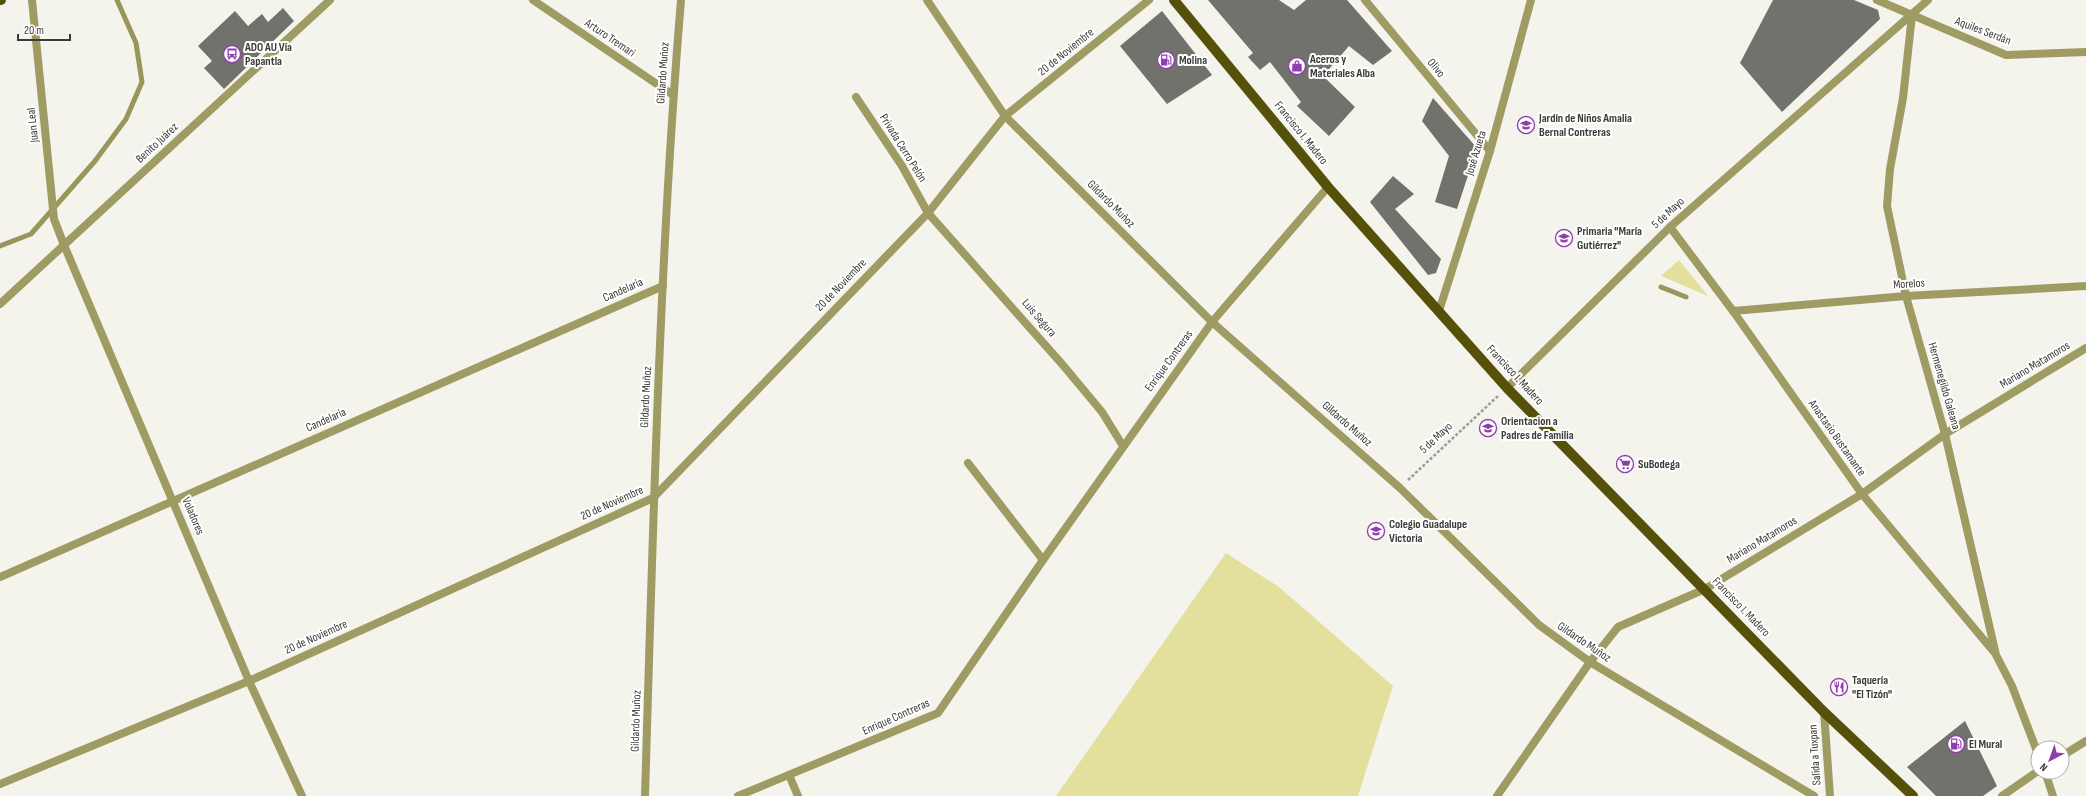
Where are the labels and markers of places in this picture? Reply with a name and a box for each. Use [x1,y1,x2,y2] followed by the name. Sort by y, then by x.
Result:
[244,40,292,69] place label: ADO AU Vía Papantla
[222,44,242,64] bus stop icon: ADO AU Vía Papantla
[1156,50,1176,70] fuel station icon: Molina
[1309,52,1375,81] place label: Aceros y Materiales Alba
[1179,53,1207,68] place label: Molina
[1287,56,1307,76] shop icon: Aceros y Materiales Alba
[1538,111,1632,140] place label: Jardín de Niños Amalia Bernal Contreras
[1516,115,1536,135] school or university icon: Jardín de Niños Amalia Bernal Contreras
[1577,224,1642,253] place label: Primaria "María Gutiérrez"
[1554,228,1574,248] school or university icon: Primaria "María Gutiérrez"
[1501,414,1574,443] place label: Orientacion a Padres de Familia
[1478,418,1498,438] school or university icon: Orientacion a Padres de Familia
[1615,454,1635,474] supermarket icon: SuBodega
[1638,457,1680,472] place label: SuBodega
[1389,517,1467,546] place label: Colegio Guadalupe Victoria
[1366,521,1386,541] school or university icon: Colegio Guadalupe Victoria
[1852,673,1892,702] place label: Taquería "El Tizón"
[1829,677,1849,697] restaurant icon: Taquería "El Tizón"
[1946,734,1966,754] fuel station icon: El Mural
[1969,737,2002,752] place label: El Mural

